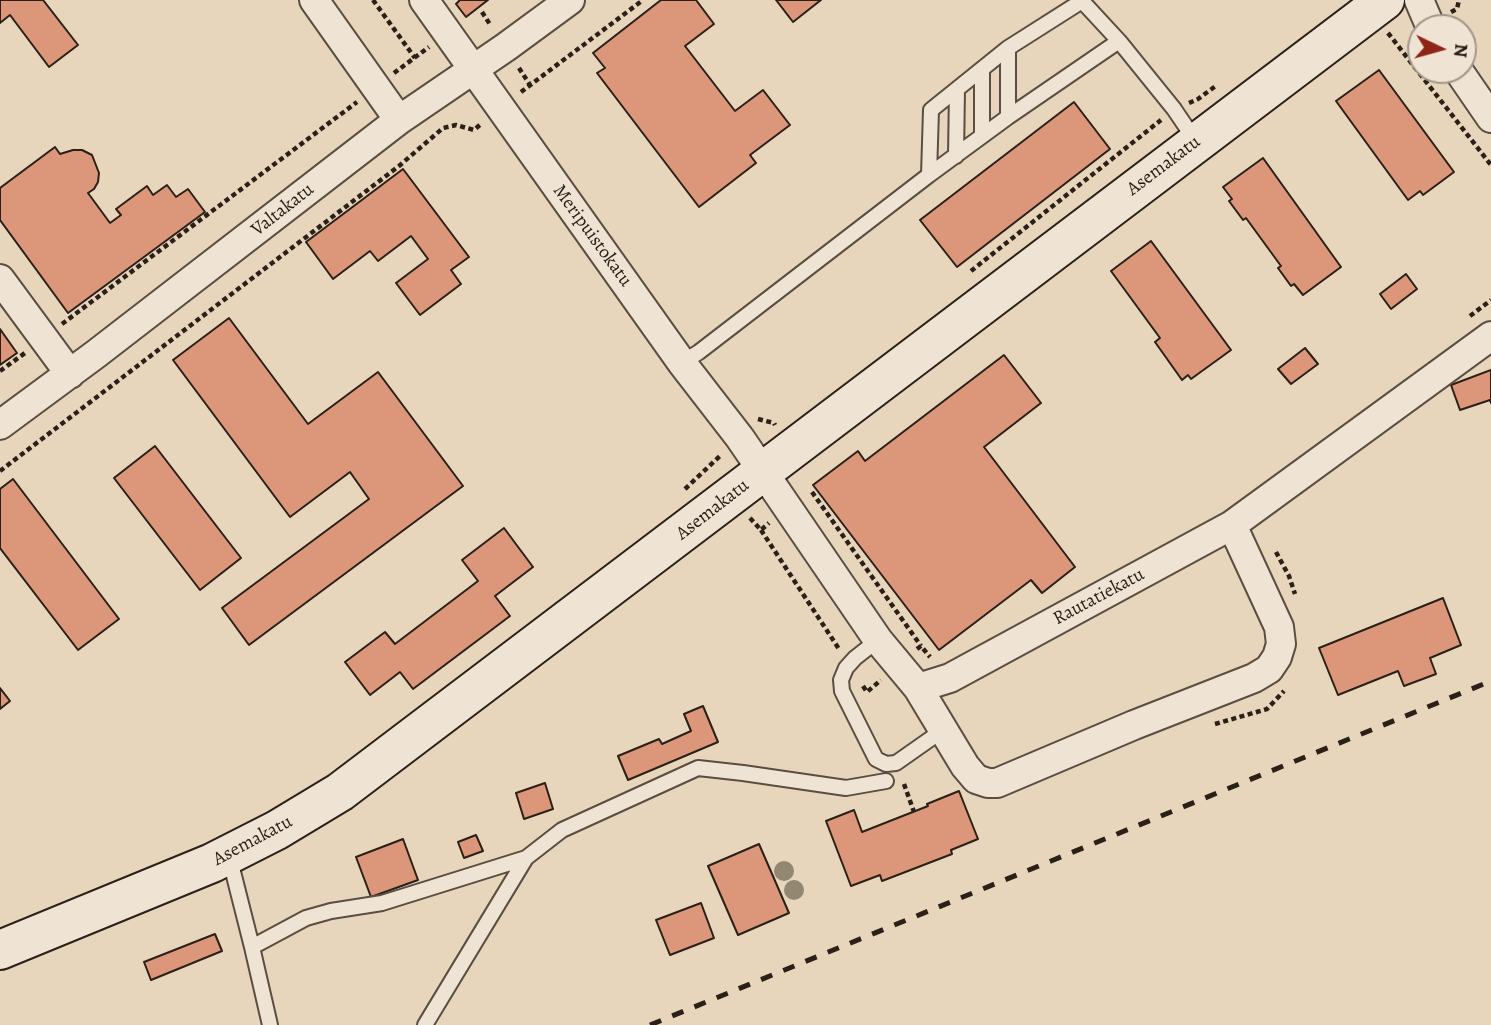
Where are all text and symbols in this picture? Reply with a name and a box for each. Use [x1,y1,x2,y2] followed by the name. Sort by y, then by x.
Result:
[1407,14,1477,84] north arrow
[1447,43,1474,59] text: N
[1123,131,1205,201] street label: Asemakatu
[247,178,319,242] street label: Valtakatu
[547,181,637,291] street label: Meripuistokatu
[672,474,754,546] street label: Asemakatu
[1049,563,1149,631] street label: Rautatiekatu
[210,811,296,871] street label: Asemakatu

